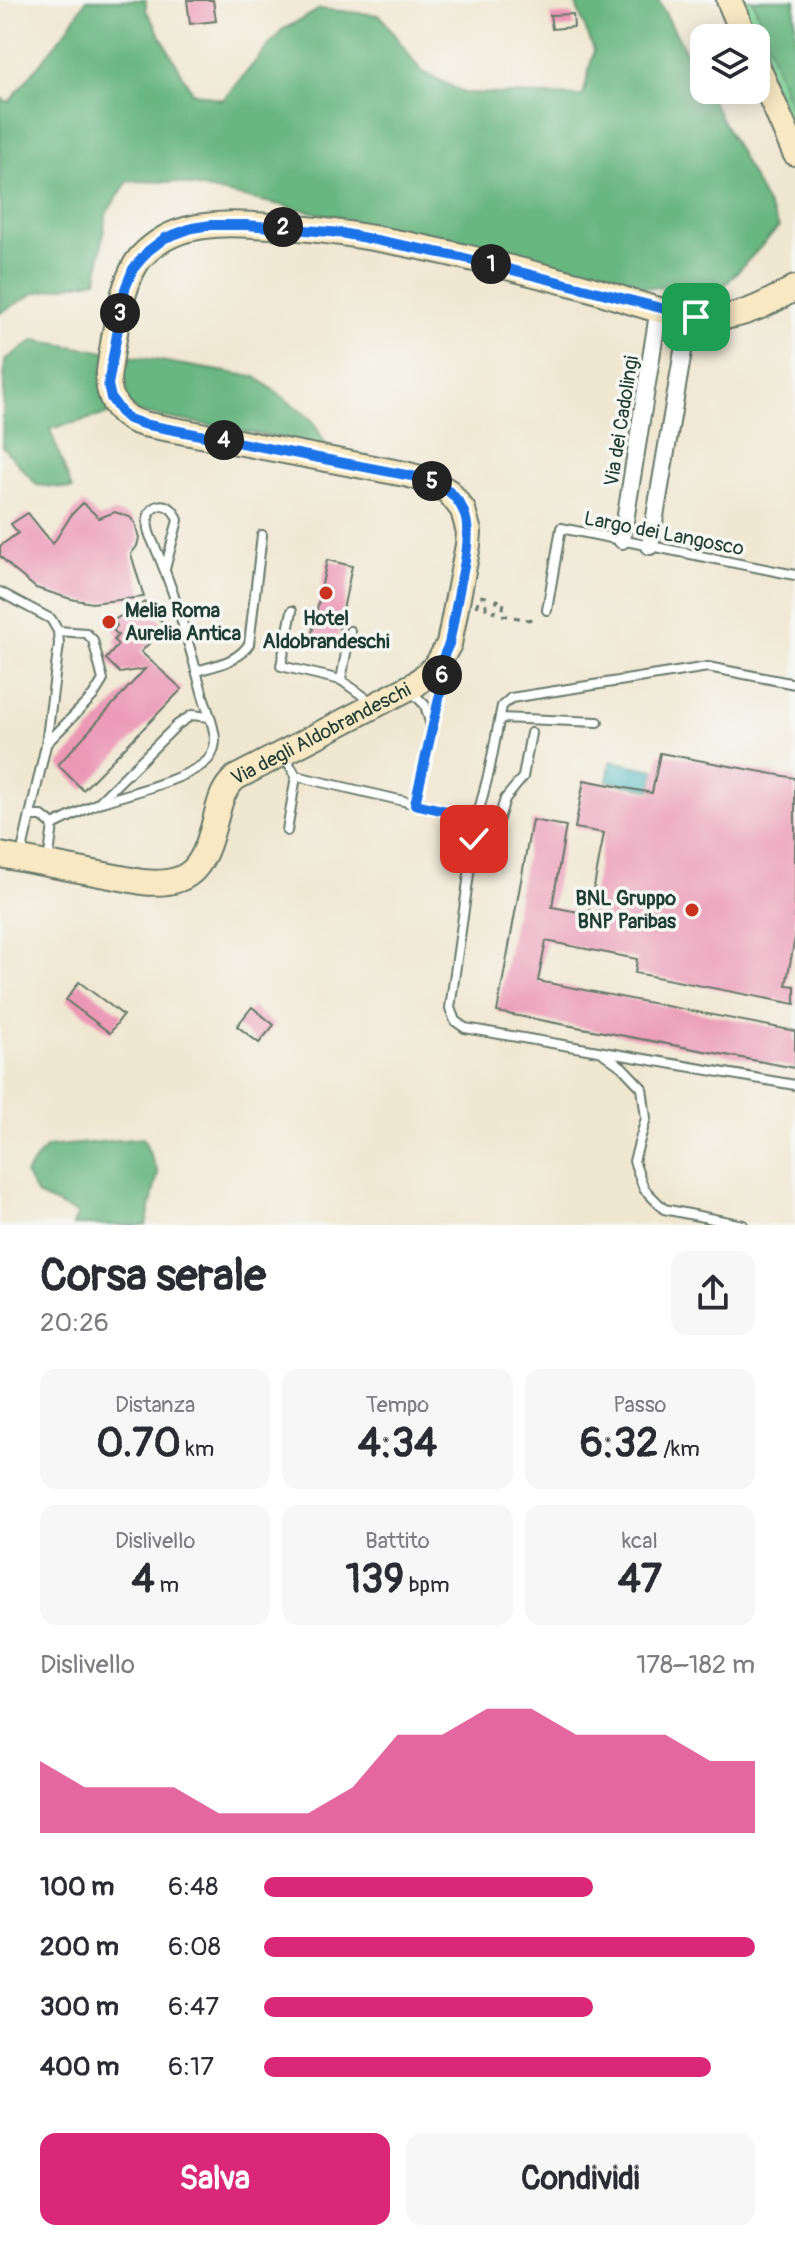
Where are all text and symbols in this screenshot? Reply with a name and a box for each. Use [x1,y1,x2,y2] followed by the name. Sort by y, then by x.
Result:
[690,24,770,104] map controls
[690,24,770,104] button: layers
[263,207,303,247] pin: 2
[277,213,289,241] text: 2
[471,244,511,284] pin: 1
[487,250,495,278] text: 1
[662,283,730,351] pin
[100,293,140,333] pin: 3
[674,295,718,339] icon: arrive
[114,299,126,327] text: 3
[599,354,644,488] street label: Via dei Cadolingi
[204,420,244,460] pin: 4
[218,426,230,454] text: 4
[412,461,452,501] pin: 5
[426,467,438,495] text: 5
[582,506,746,561] street label: Largo dei Langosco
[317,584,335,602] marker: Hotel Aldobrandeschi
[125,598,241,646] place label: Melia Roma Aurelia Antica
[263,606,390,654] place label: Hotel Aldobrandeschi
[100,613,118,631] marker: Melia Roma Aurelia Antica
[422,655,462,695] pin: 6
[436,661,448,689] text: 6
[227,677,415,791] street label: Via degli Aldobrandeschi
[440,805,508,873] pin
[452,817,496,861] icon: check
[575,886,676,934] place label: BNL Gruppo BNP Paribas
[683,901,701,919] marker: BNL Gruppo BNP Paribas
[40,1249,266,1304] text: Corsa serale
[671,1251,755,1335] button: share
[40,1307,109,1339] text: 20:26
[115,1391,195,1419] text: Distanza
[366,1391,429,1419] text: Tempo
[613,1391,666,1419] text: Passo
[96,1419,181,1468] text: 0.70
[358,1419,437,1468] text: 4:34
[580,1419,658,1468] text: 6:32
[181,1435,214,1463] text: km
[658,1435,700,1463] text: /km
[115,1527,195,1555] text: Dislivello
[365,1527,430,1555] text: Battito
[622,1527,658,1555] text: kcal
[131,1555,155,1604] text: 4
[345,1555,404,1604] text: 139
[618,1555,662,1604] text: 47
[155,1571,179,1599] text: m
[404,1571,450,1599] text: bpm
[40,1649,135,1681] text: Dislivello
[636,1649,755,1681] text: 178–182 m
[40,1871,114,1903] text: 100 m
[168,1871,218,1903] text: 6:48
[40,1931,119,1963] text: 200 m
[168,1931,221,1963] text: 6:08
[40,1991,119,2023] text: 300 m
[168,1991,219,2023] text: 6:47
[40,2051,119,2083] text: 400 m
[168,2051,214,2083] text: 6:17
[40,2133,390,2225] button: Salva
[406,2133,755,2225] button: Condividi

